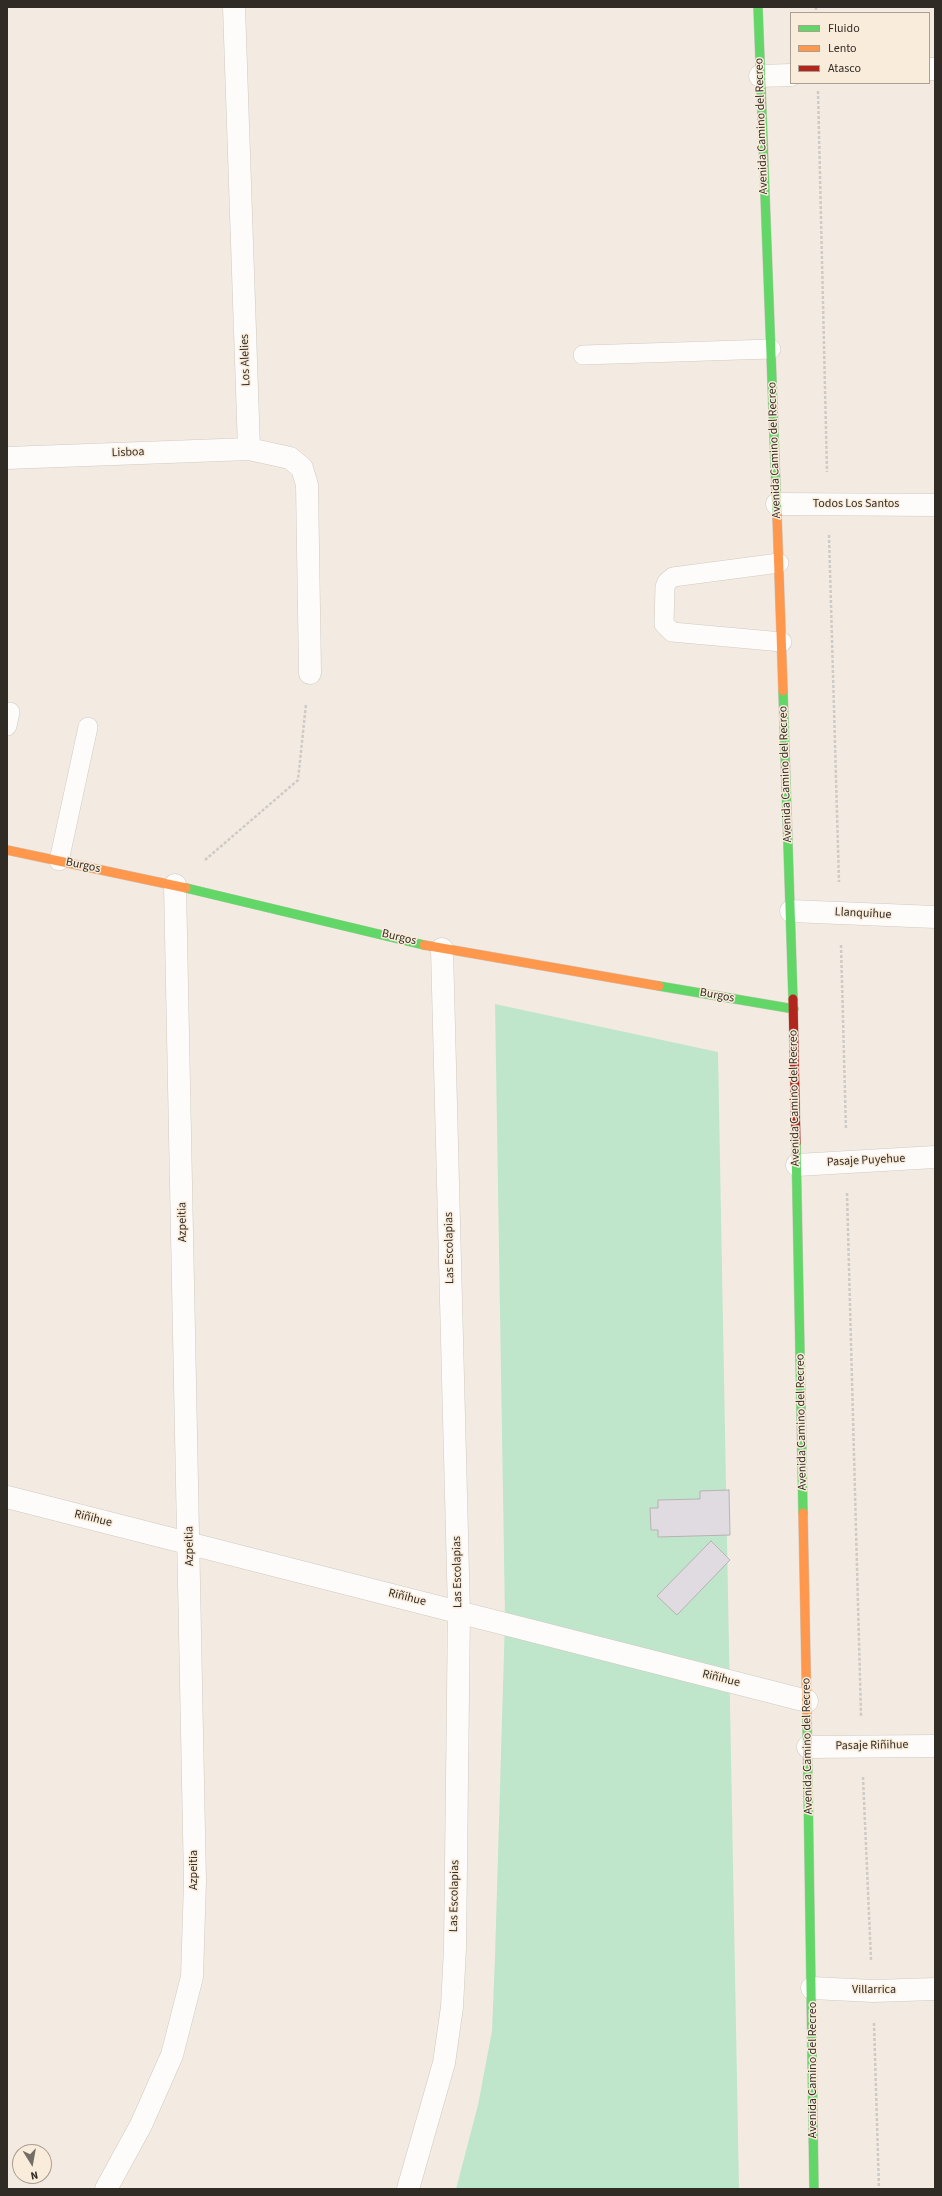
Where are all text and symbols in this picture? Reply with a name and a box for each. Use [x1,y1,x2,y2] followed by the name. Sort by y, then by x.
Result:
[790,12,930,84] legend
[828,20,860,37] text: Fluido
[828,40,857,57] text: Lento
[752,58,772,194] street label: Avenida Camino del Recreo
[828,60,861,77] text: Atasco
[238,334,254,386] street label: Los Alelies
[765,382,785,518] street label: Avenida Camino del Recreo
[111,445,145,461] street label: Lisboa
[813,497,899,511] street label: Todos Los Santos
[776,706,796,842] street label: Avenida Camino del Recreo
[64,855,102,877] street label: Burgos
[834,905,892,923] street label: Llanquihue
[380,927,418,949] street label: Burgos
[699,986,735,1006] street label: Burgos
[787,1030,803,1166] street label: Avenida Camino del Recreo
[826,1152,906,1170] street label: Pasaje Puyehue
[175,1202,191,1242] street label: Azpeitia
[442,1212,458,1284] street label: Las Escolapias
[794,1354,810,1490] street label: Avenida Camino del Recreo
[73,1507,113,1531] street label: Riñihue
[182,1526,198,1566] street label: Azpeitia
[450,1536,466,1608] street label: Las Escolapias
[387,1586,427,1610] street label: Riñihue
[701,1667,741,1691] street label: Riñihue
[800,1678,816,1814] street label: Avenida Camino del Recreo
[835,1738,909,1754] street label: Pasaje Riñihue
[187,1850,201,1890] street label: Azpeitia
[447,1860,463,1932] street label: Las Escolapias
[852,1983,896,1997] street label: Villarrica
[806,2002,820,2138] street label: Avenida Camino del Recreo
[12,2144,52,2184] north arrow
[29,2167,39,2183] text: N

